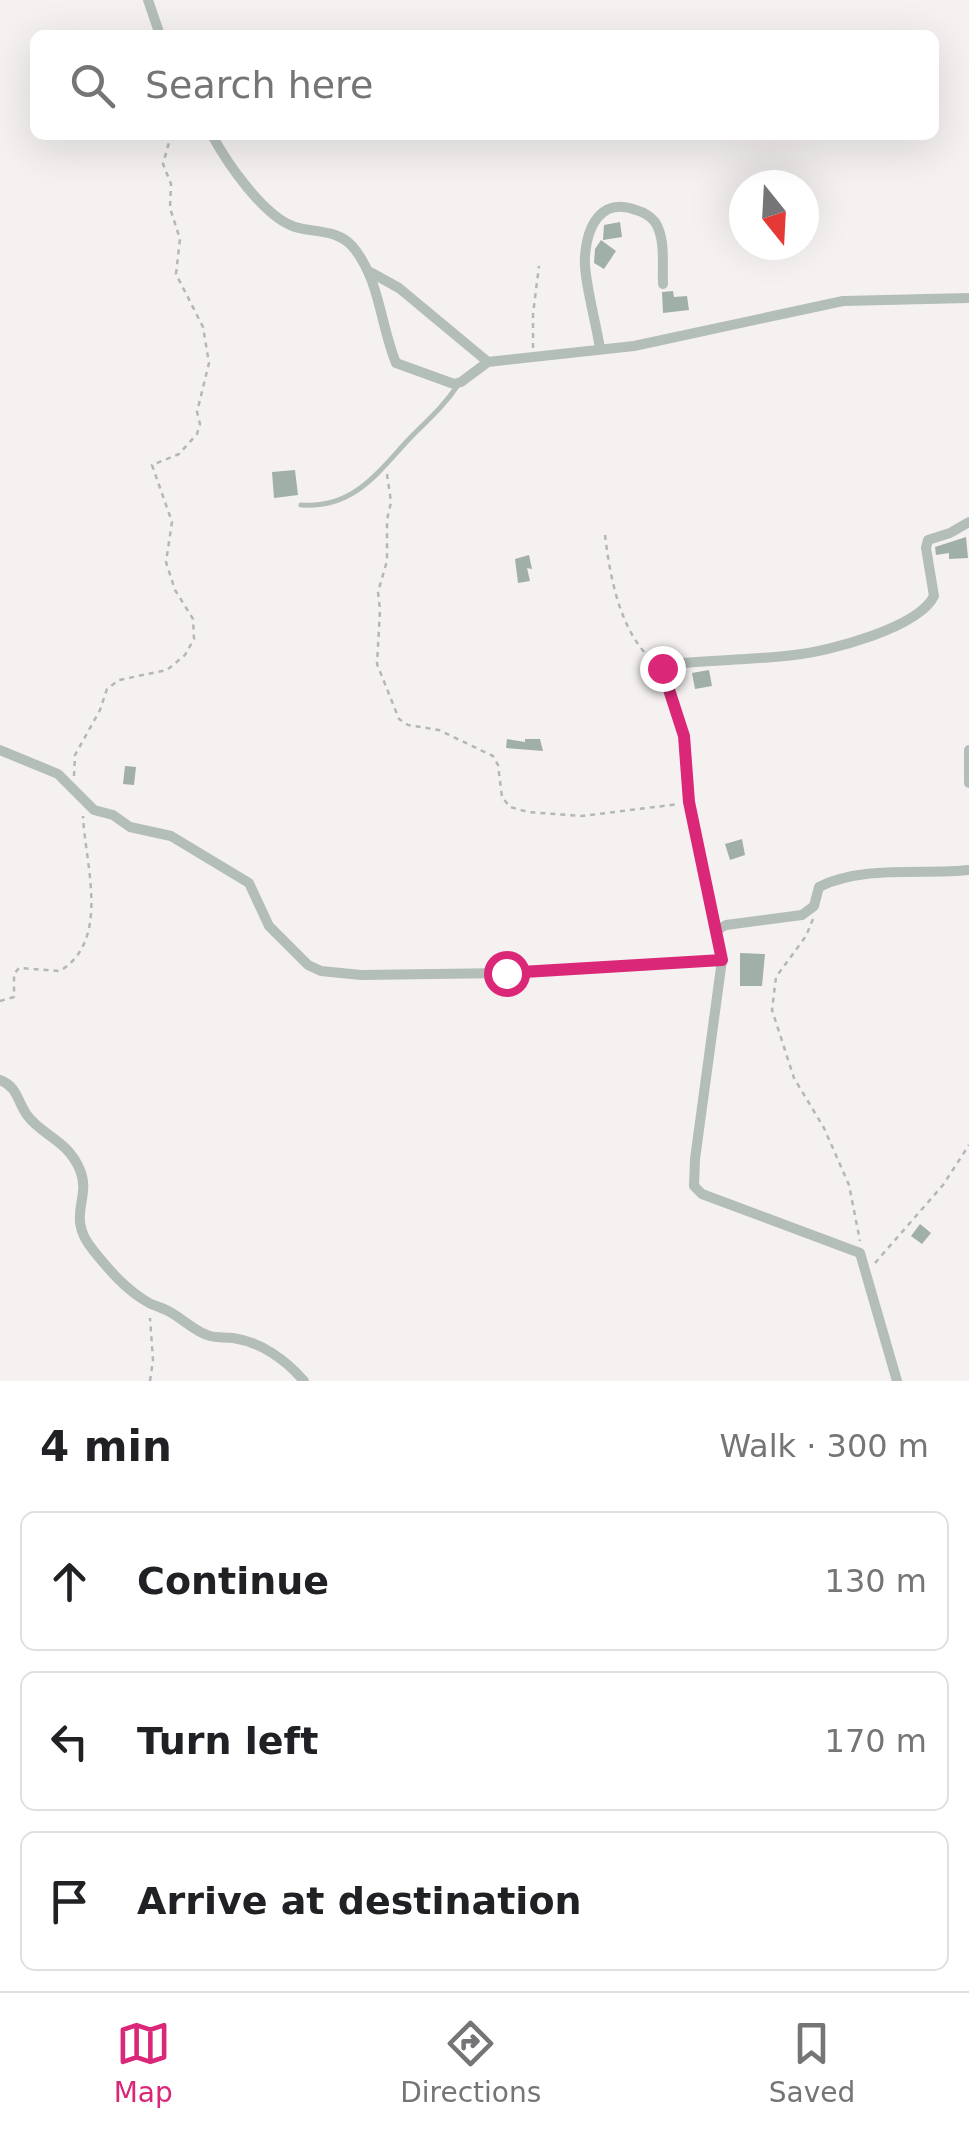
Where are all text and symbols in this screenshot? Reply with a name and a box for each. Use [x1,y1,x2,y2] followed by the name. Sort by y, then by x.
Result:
[30,30,939,140] search box
[65,58,120,113] icon: search
[145,63,373,107] text: Search here
[729,170,819,260] north arrow
[640,646,686,692] route end
[484,951,530,997] route start
[40,1422,172,1471] text: 4 min
[719,1427,929,1465] text: Walk · 300 m
[42,1554,97,1609] icon: ahead
[137,1559,329,1603] text: Continue
[825,1562,927,1600] text: 130 m
[42,1714,97,1769] icon: left
[137,1719,318,1763] text: Turn left
[825,1722,927,1760] text: 170 m
[42,1874,97,1929] icon: arrive
[137,1879,582,1923] text: Arrive at destination
[114,2016,173,2109] tab: Map
[400,2016,541,2109] tab: Directions
[769,2016,855,2109] tab: Saved

